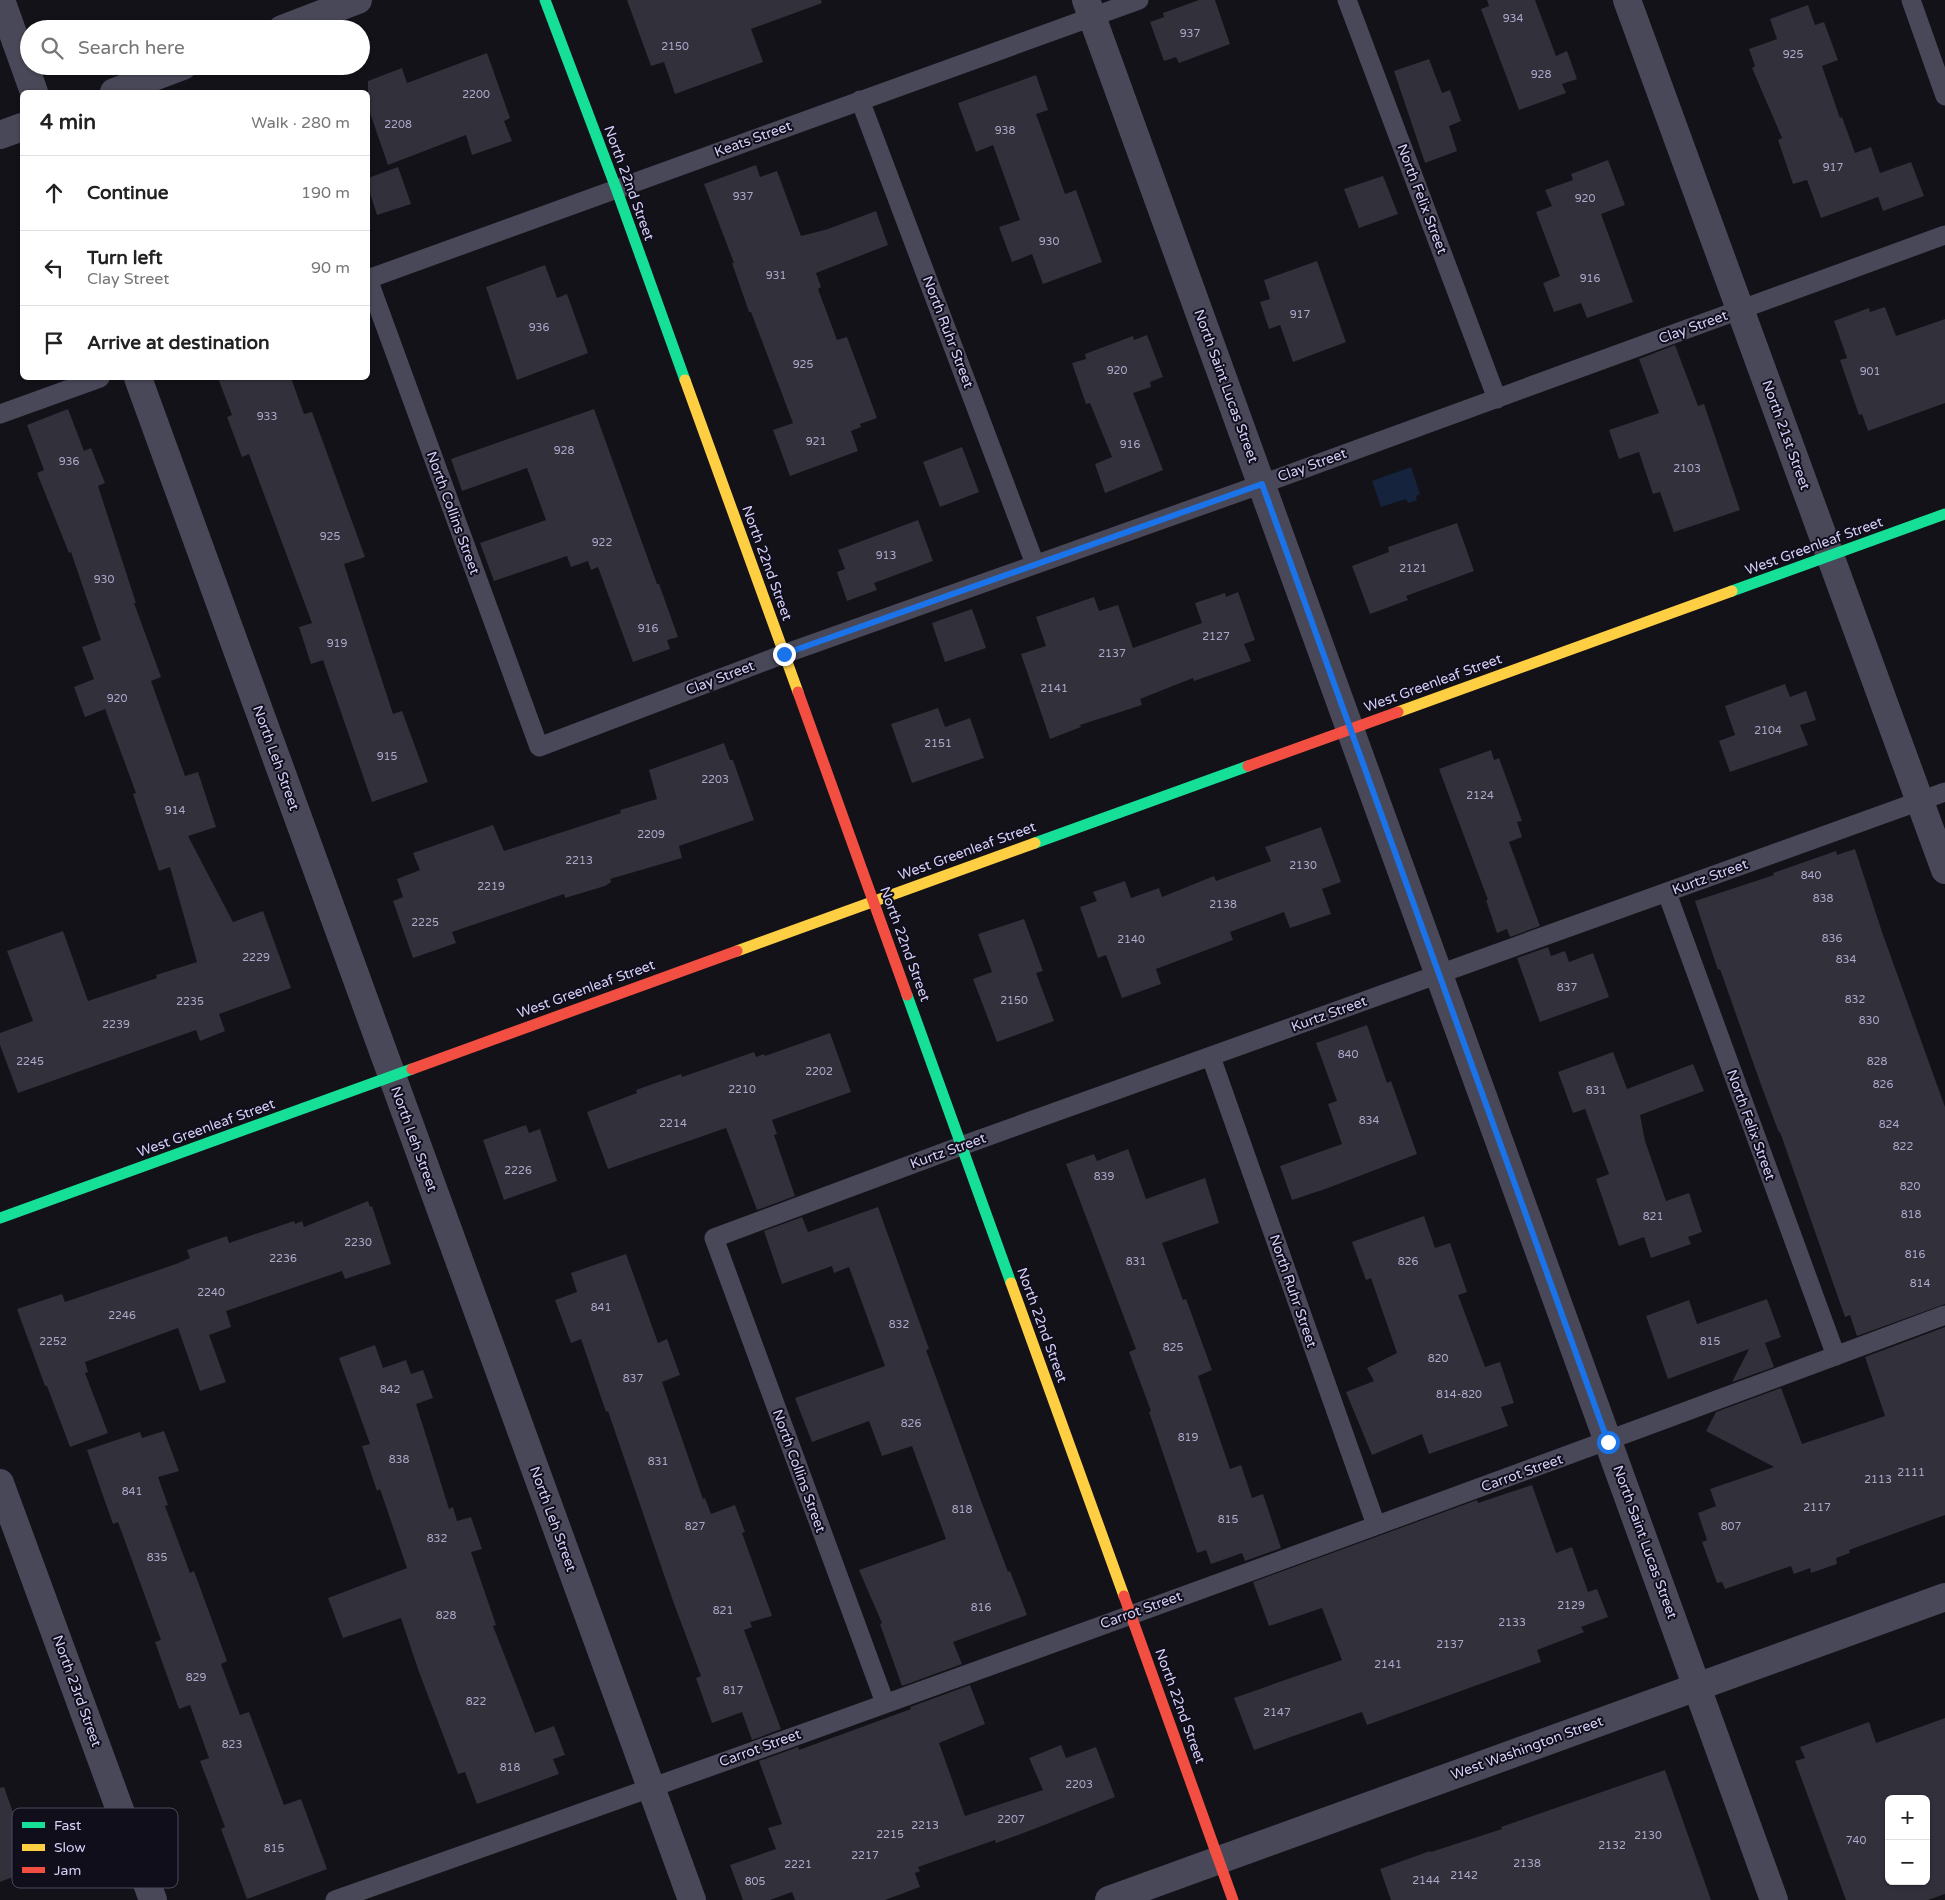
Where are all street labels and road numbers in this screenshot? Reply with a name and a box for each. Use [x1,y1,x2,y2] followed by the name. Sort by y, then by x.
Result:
[712,117,794,161] street label: Keats Street
[600,123,658,243] street label: North 22nd Street
[1393,142,1451,257] street label: North Felix Street
[919,274,977,391] street label: North Ruhr Street
[1656,306,1730,347] street label: Clay Street
[1190,307,1262,466] street label: North Saint Lucas Street
[1758,378,1814,493] street label: North 21st Street
[1275,444,1349,485] street label: Clay Street
[423,449,483,578] street label: North Collins Street
[738,503,796,623] street label: North 22nd Street
[1743,513,1886,579] street label: West Greenleaf Street
[1362,650,1505,716] street label: West Greenleaf Street
[683,657,757,699] street label: Clay Street
[249,703,303,813] street label: North Leh Street
[896,818,1039,884] street label: West Greenleaf Street
[1670,855,1751,899] street label: Kurtz Street
[876,884,934,1004] street label: North 22nd Street
[515,956,658,1022] street label: West Greenleaf Street
[1289,992,1370,1036] street label: Kurtz Street
[1723,1067,1779,1183] street label: North Felix Street
[387,1084,441,1194] street label: North Leh Street
[135,1095,278,1161] street label: West Greenleaf Street
[908,1129,989,1173] street label: Kurtz Street
[1266,1232,1321,1350] street label: North Ruhr Street
[1013,1265,1071,1385] street label: North 22nd Street
[769,1407,829,1536] street label: North Collins Street
[1479,1450,1566,1496] street label: Carrot Street
[1609,1463,1681,1622] street label: North Saint Lucas Street
[526,1464,580,1574] street label: North Leh Street
[1098,1587,1185,1633] street label: Carrot Street
[49,1633,105,1750] street label: North 23rd Street
[1151,1646,1209,1766] street label: North 22nd Street
[1449,1712,1606,1783] street label: West Washington Street
[717,1725,804,1771] street label: Carrot Street

